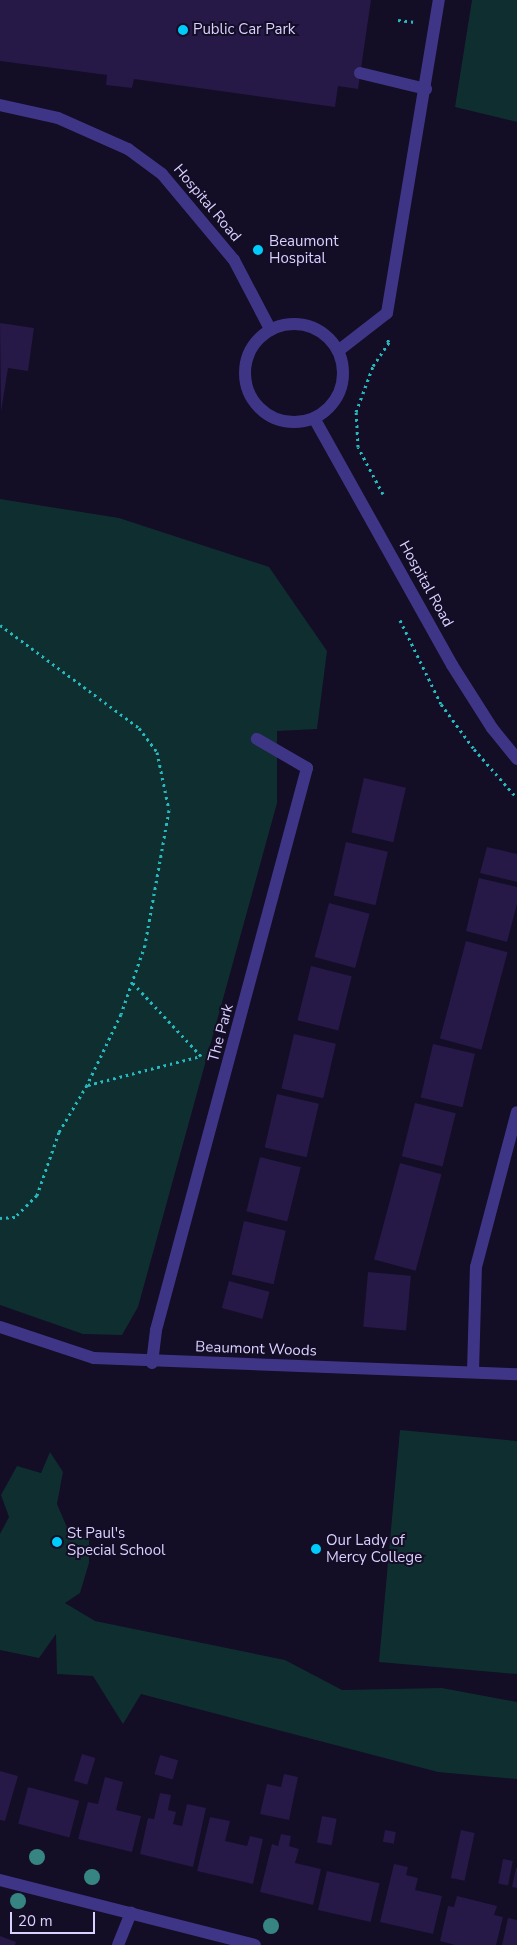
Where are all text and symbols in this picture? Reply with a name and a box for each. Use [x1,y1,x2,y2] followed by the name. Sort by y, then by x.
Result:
[193,21,295,39] place label: Public Car Park
[177,24,189,36] marker: Public Car Park
[169,161,245,245] street label: Hospital Road
[269,232,338,267] place label: Beaumont Hospital
[251,243,265,257] marker: Beaumont Hospital
[395,538,457,630] street label: Hospital Road
[205,1002,237,1064] street label: The Park
[195,1338,317,1360] street label: Beaumont Woods
[67,1524,165,1559] place label: St Paul's Special School
[326,1531,422,1566] place label: Our Lady of Mercy College
[51,1536,63,1548] marker: St Paul's Special School
[310,1543,322,1555] marker: Our Lady of Mercy College
[12,1902,98,1934] scale bar
[18,1911,53,1931] text: 20 m

